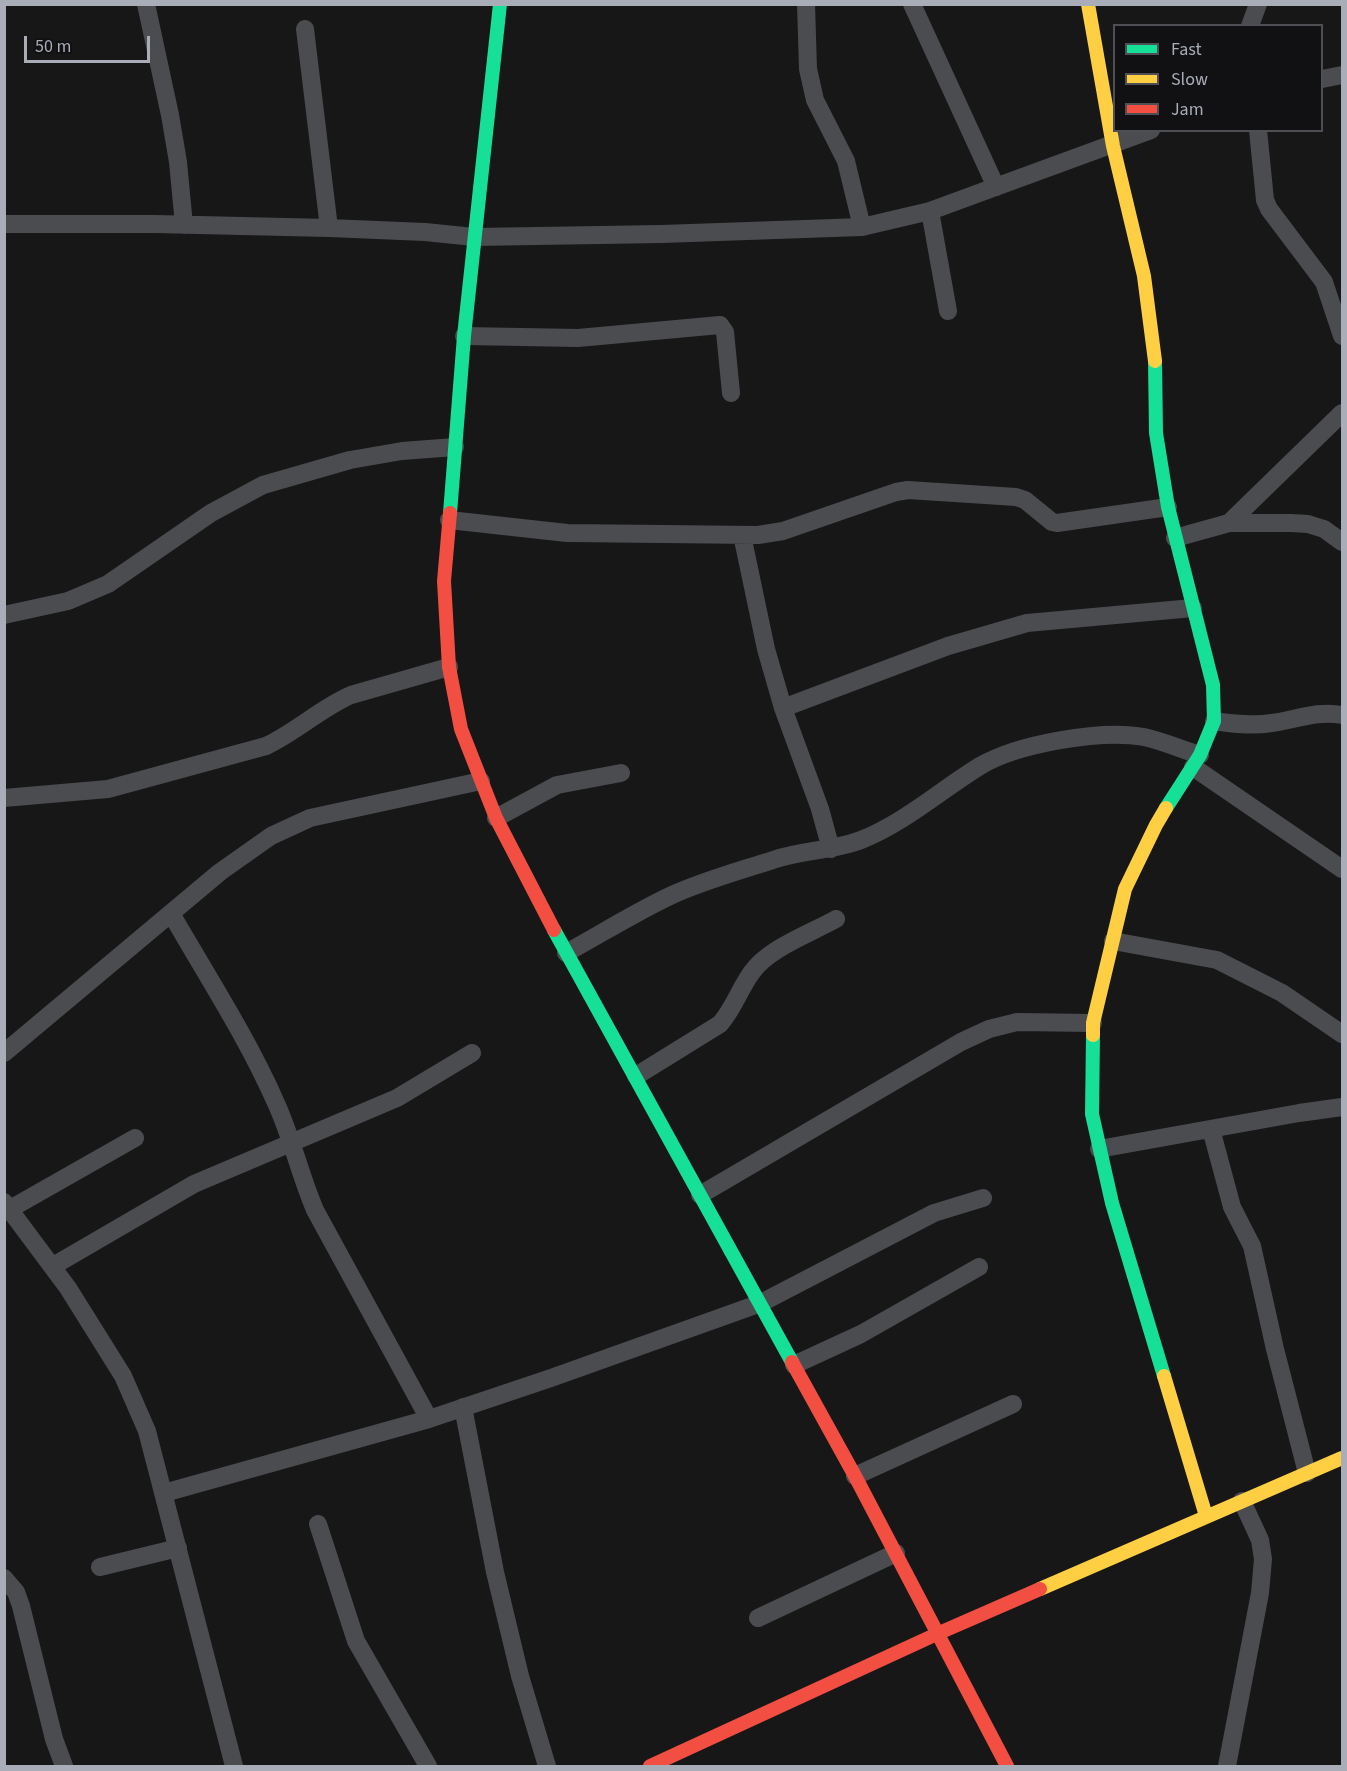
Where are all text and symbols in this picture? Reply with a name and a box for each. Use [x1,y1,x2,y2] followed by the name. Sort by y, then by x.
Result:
[27,24,153,62] scale bar
[1113,24,1323,132] legend
[35,34,71,59] text: 50 m
[1171,37,1202,62] text: Fast
[1171,67,1208,92] text: Slow
[1171,97,1204,122] text: Jam

